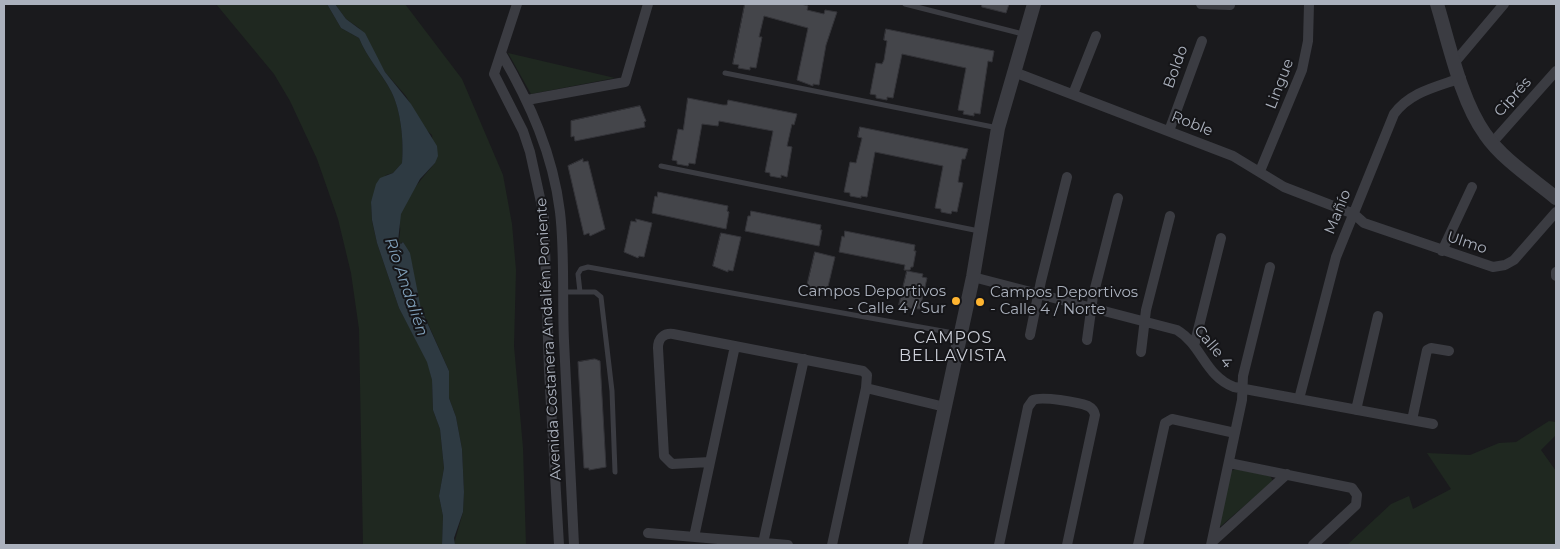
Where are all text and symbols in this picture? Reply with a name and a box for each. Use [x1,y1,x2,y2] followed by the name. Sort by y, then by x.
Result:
[1160,43,1192,91] street label: Boldo
[1262,56,1298,112] street label: Lingue
[1491,73,1535,121] street label: Ciprés
[1168,108,1216,140] street label: Roble
[1321,187,1355,237] street label: Mañío
[533,197,565,481] street label: Avenida Costanera Andalién Poniente
[1445,228,1489,258] street label: Ulmo
[380,235,432,339] water label: Río Andalién
[798,283,946,318] place label: Campos Deportivos - Calle 4 / Sur
[990,284,1138,319] place label: Campos Deportivos - Calle 4 / Norte
[950,295,962,307] marker: Campos Deportivos - Calle 4 / Sur
[974,296,986,308] marker: Campos Deportivos - Calle 4 / Norte
[1190,322,1236,372] street label: Calle 4
[898,328,1008,366] district label: CAMPOS BELLAVISTA

